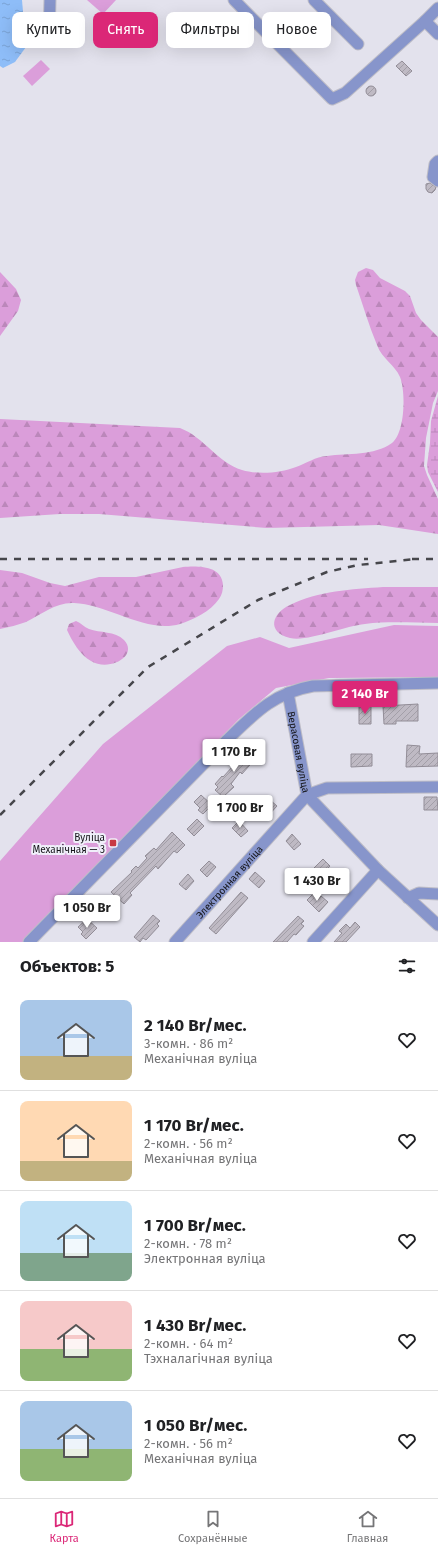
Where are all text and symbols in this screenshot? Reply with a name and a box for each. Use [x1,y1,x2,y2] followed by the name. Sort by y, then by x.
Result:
[12,12,85,48] chip: Купить
[93,12,158,48] chip: Снять
[166,12,254,48] chip: Фильтры
[262,12,331,48] chip: Новое
[324,681,406,715] pin: 2 140 Br
[341,686,389,701] text: 2 140 Br
[285,710,311,794] street label: Верасовая вуліца
[193,739,275,773] pin: 1 170 Br
[211,744,257,759] text: 1 170 Br
[199,795,281,829] pin: 1 700 Br
[217,800,263,815] text: 1 700 Br
[32,831,105,856] place label: Вуліца Механічная — 3
[108,838,118,848] marker: Вуліца Механічная — 3
[194,844,266,921] street label: Электронная вуліца
[276,868,358,902] pin: 1 430 Br
[294,873,340,888] text: 1 430 Br
[46,895,128,929] pin: 1 050 Br
[63,900,111,915] text: 1 050 Br
[396,955,418,977] icon: filters
[20,956,114,977] text: Объектов: 5
[144,1015,247,1036] text: 2 140 Br/мес.
[52,1016,100,1064] icon: home
[396,1029,418,1051] icon: heart
[144,1036,233,1051] text: 3-комн. · 86 m²
[144,1051,257,1066] text: Механічная вуліца
[144,1115,244,1136] text: 1 170 Br/мес.
[52,1117,100,1165] icon: home
[396,1130,418,1152] icon: heart
[144,1136,233,1151] text: 2-комн. · 56 m²
[144,1151,257,1166] text: Механічная вуліца
[144,1215,246,1236] text: 1 700 Br/мес.
[52,1217,100,1265] icon: home
[396,1230,418,1252] icon: heart
[144,1236,232,1251] text: 2-комн. · 78 m²
[144,1251,266,1266] text: Электронная вуліца
[144,1315,246,1336] text: 1 430 Br/мес.
[52,1317,100,1365] icon: home
[396,1330,418,1352] icon: heart
[144,1336,233,1351] text: 2-комн. · 64 m²
[144,1351,273,1366] text: Тэхналагічная вуліца
[144,1415,247,1436] text: 1 050 Br/мес.
[52,1417,100,1465] icon: home
[396,1430,418,1452] icon: heart
[144,1436,233,1451] text: 2-комн. · 56 m²
[144,1451,257,1466] text: Механічная вуліца
[50,1508,79,1545] tab: Карта
[178,1508,248,1545] tab: Сохранённые
[347,1508,388,1545] tab: Главная

